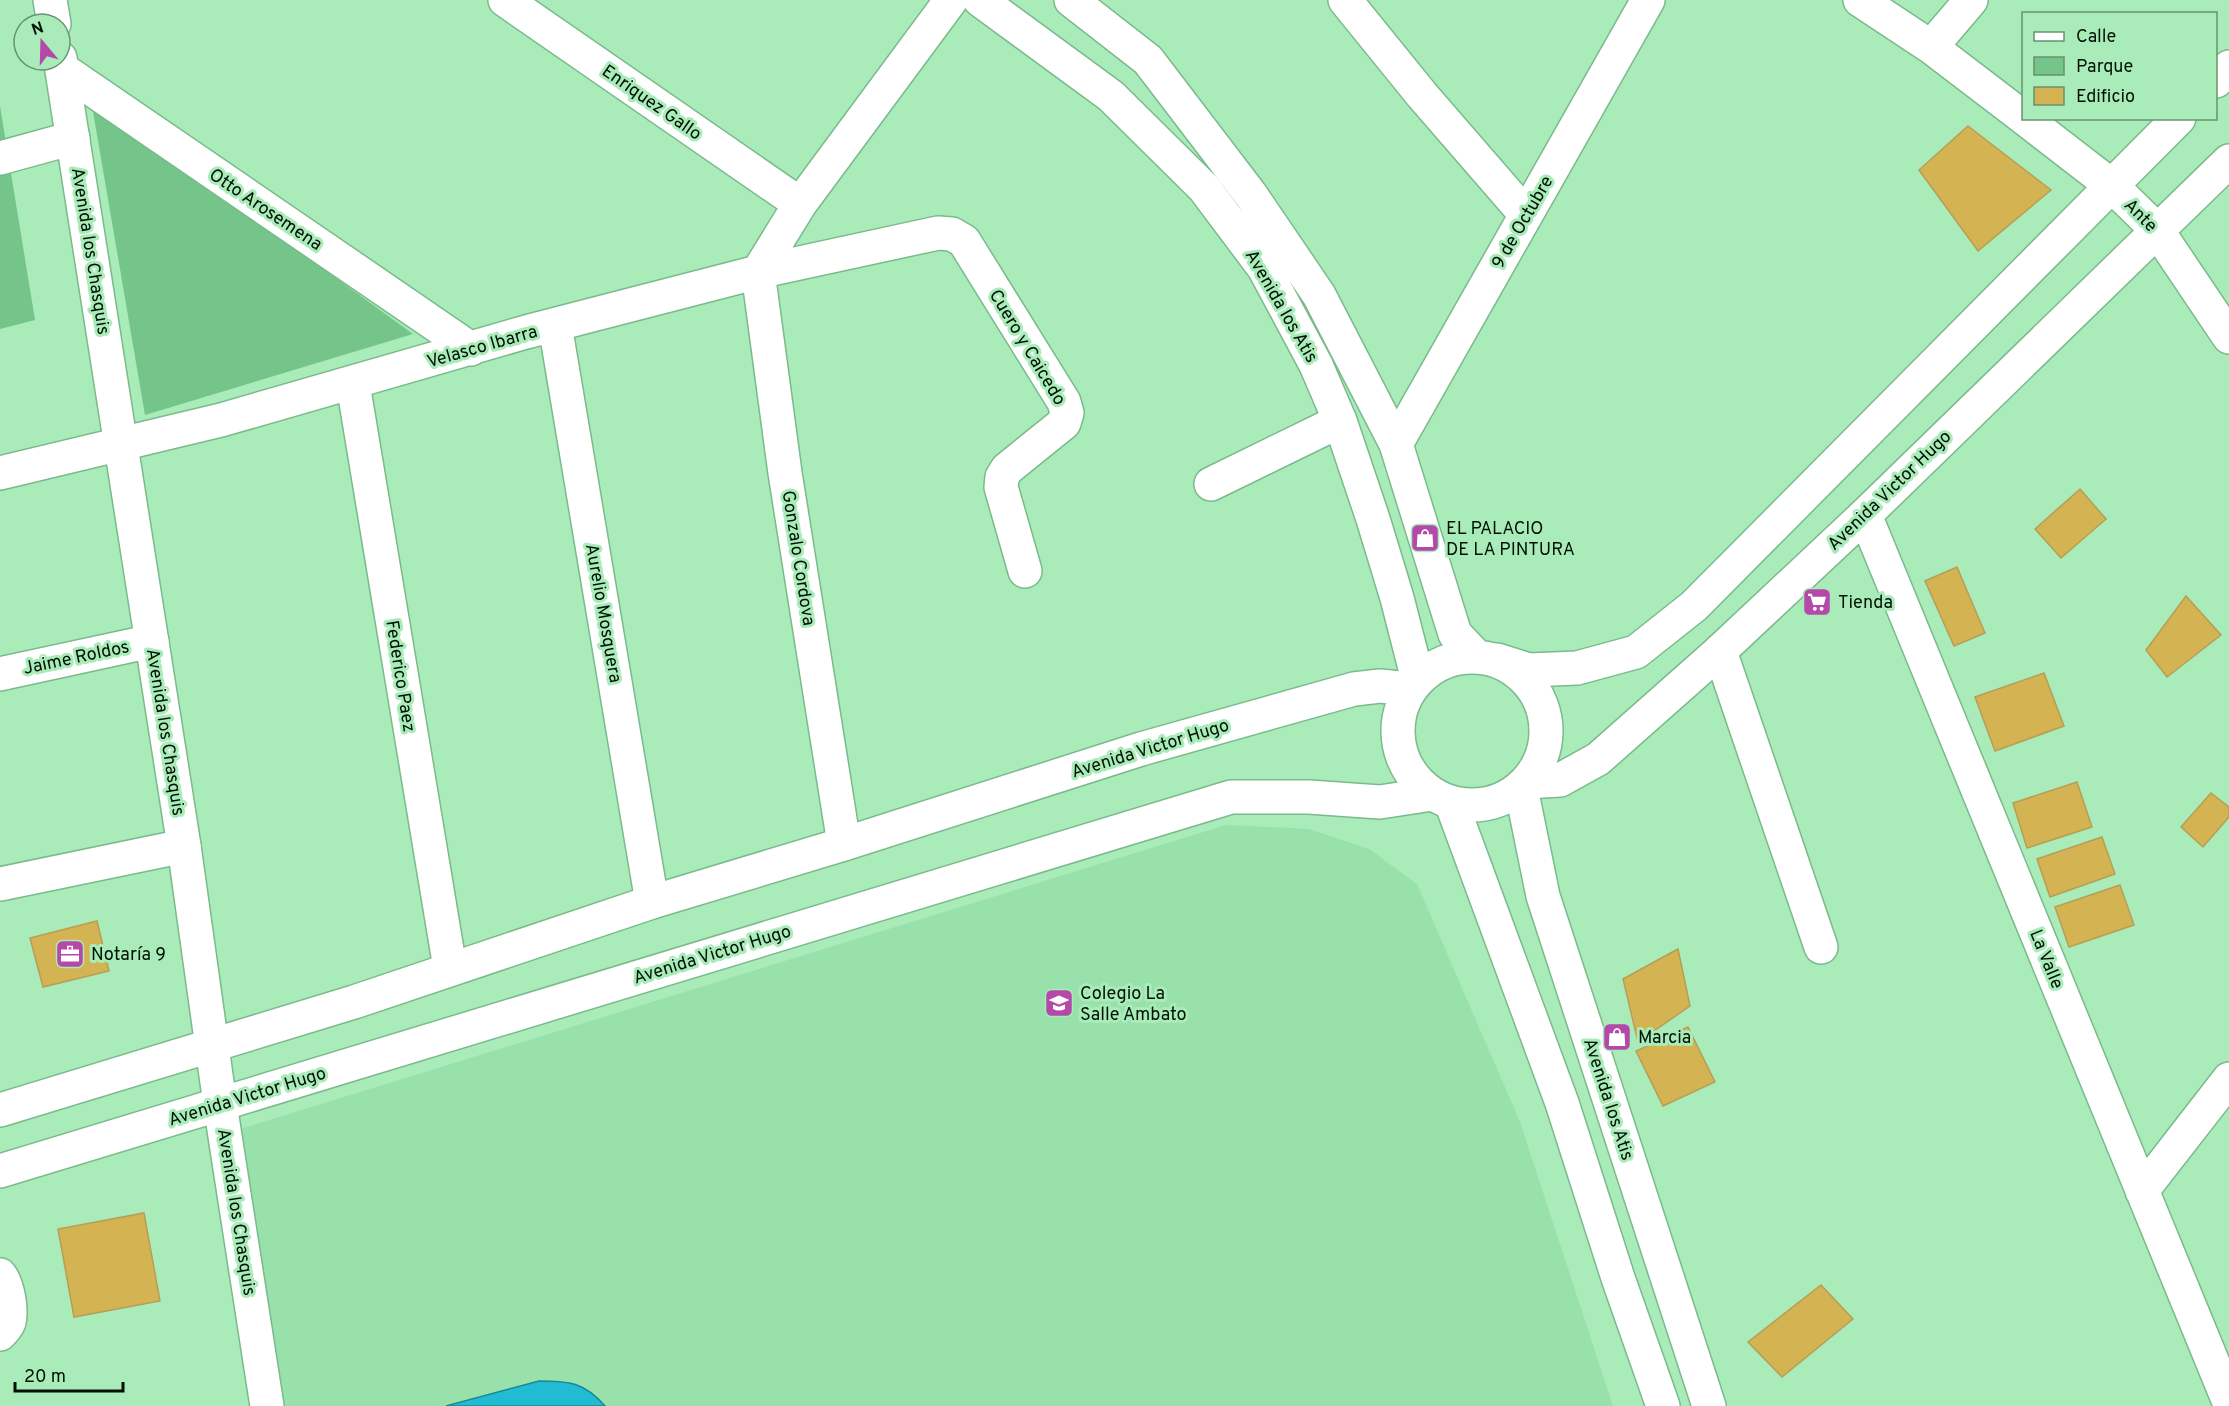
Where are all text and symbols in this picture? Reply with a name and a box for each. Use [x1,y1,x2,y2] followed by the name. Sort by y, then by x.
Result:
[12,12,72,72] north arrow
[2022,12,2217,120] legend
[29,18,46,41] text: N
[2076,26,2116,49] text: Calle
[2076,56,2133,79] text: Parque
[597,60,706,146] street label: Enriquez Gallo
[2076,86,2135,109] text: Edificio
[204,164,326,257] street label: Otto Arosemena
[65,166,114,336] street label: Avenida los Chasquis
[1487,172,1559,273] street label: 9 de Octubre
[2118,194,2162,238] street label: Ante
[1239,246,1322,367] street label: Avenida los Atis
[983,286,1070,410] street label: Cuero y Caicedo
[425,321,540,374] street label: Velasco Ibarra
[1823,426,1957,556] street label: Avenida Victor Hugo
[775,489,820,628] street label: Gonzalo Cordova
[1446,518,1575,562] place label: EL PALACIO DE LA PINTURA
[1409,522,1441,554] shop icon: EL PALACIO DE LA PINTURA
[579,542,626,685] street label: Aurelio Mosquera
[1801,586,1833,618] supermarket icon: Tienda
[1838,592,1893,615] place label: Tienda
[379,619,420,734] street label: Federico Paez
[21,636,132,681] street label: Jaime Roldos
[140,647,189,817] street label: Avenida los Chasquis
[1069,714,1232,784] street label: Avenida Victor Hugo
[631,920,794,990] street label: Avenida Victor Hugo
[2023,926,2068,993] street label: La Valle
[54,938,86,970] office icon: Notaría 9
[91,944,166,967] place label: Notaría 9
[1080,983,1187,1027] place label: Colegio La Salle Ambato
[1043,987,1075,1019] school or university icon: Colegio La Salle Ambato
[1601,1021,1633,1053] shop icon: Marcia
[1638,1027,1691,1050] place label: Marcia
[1577,1036,1638,1163] street label: Avenida los Atis
[166,1062,329,1132] street label: Avenida Victor Hugo
[211,1127,260,1297] street label: Avenida los Chasquis
[15,1355,123,1393] scale bar
[24,1366,66,1389] text: 20 m

